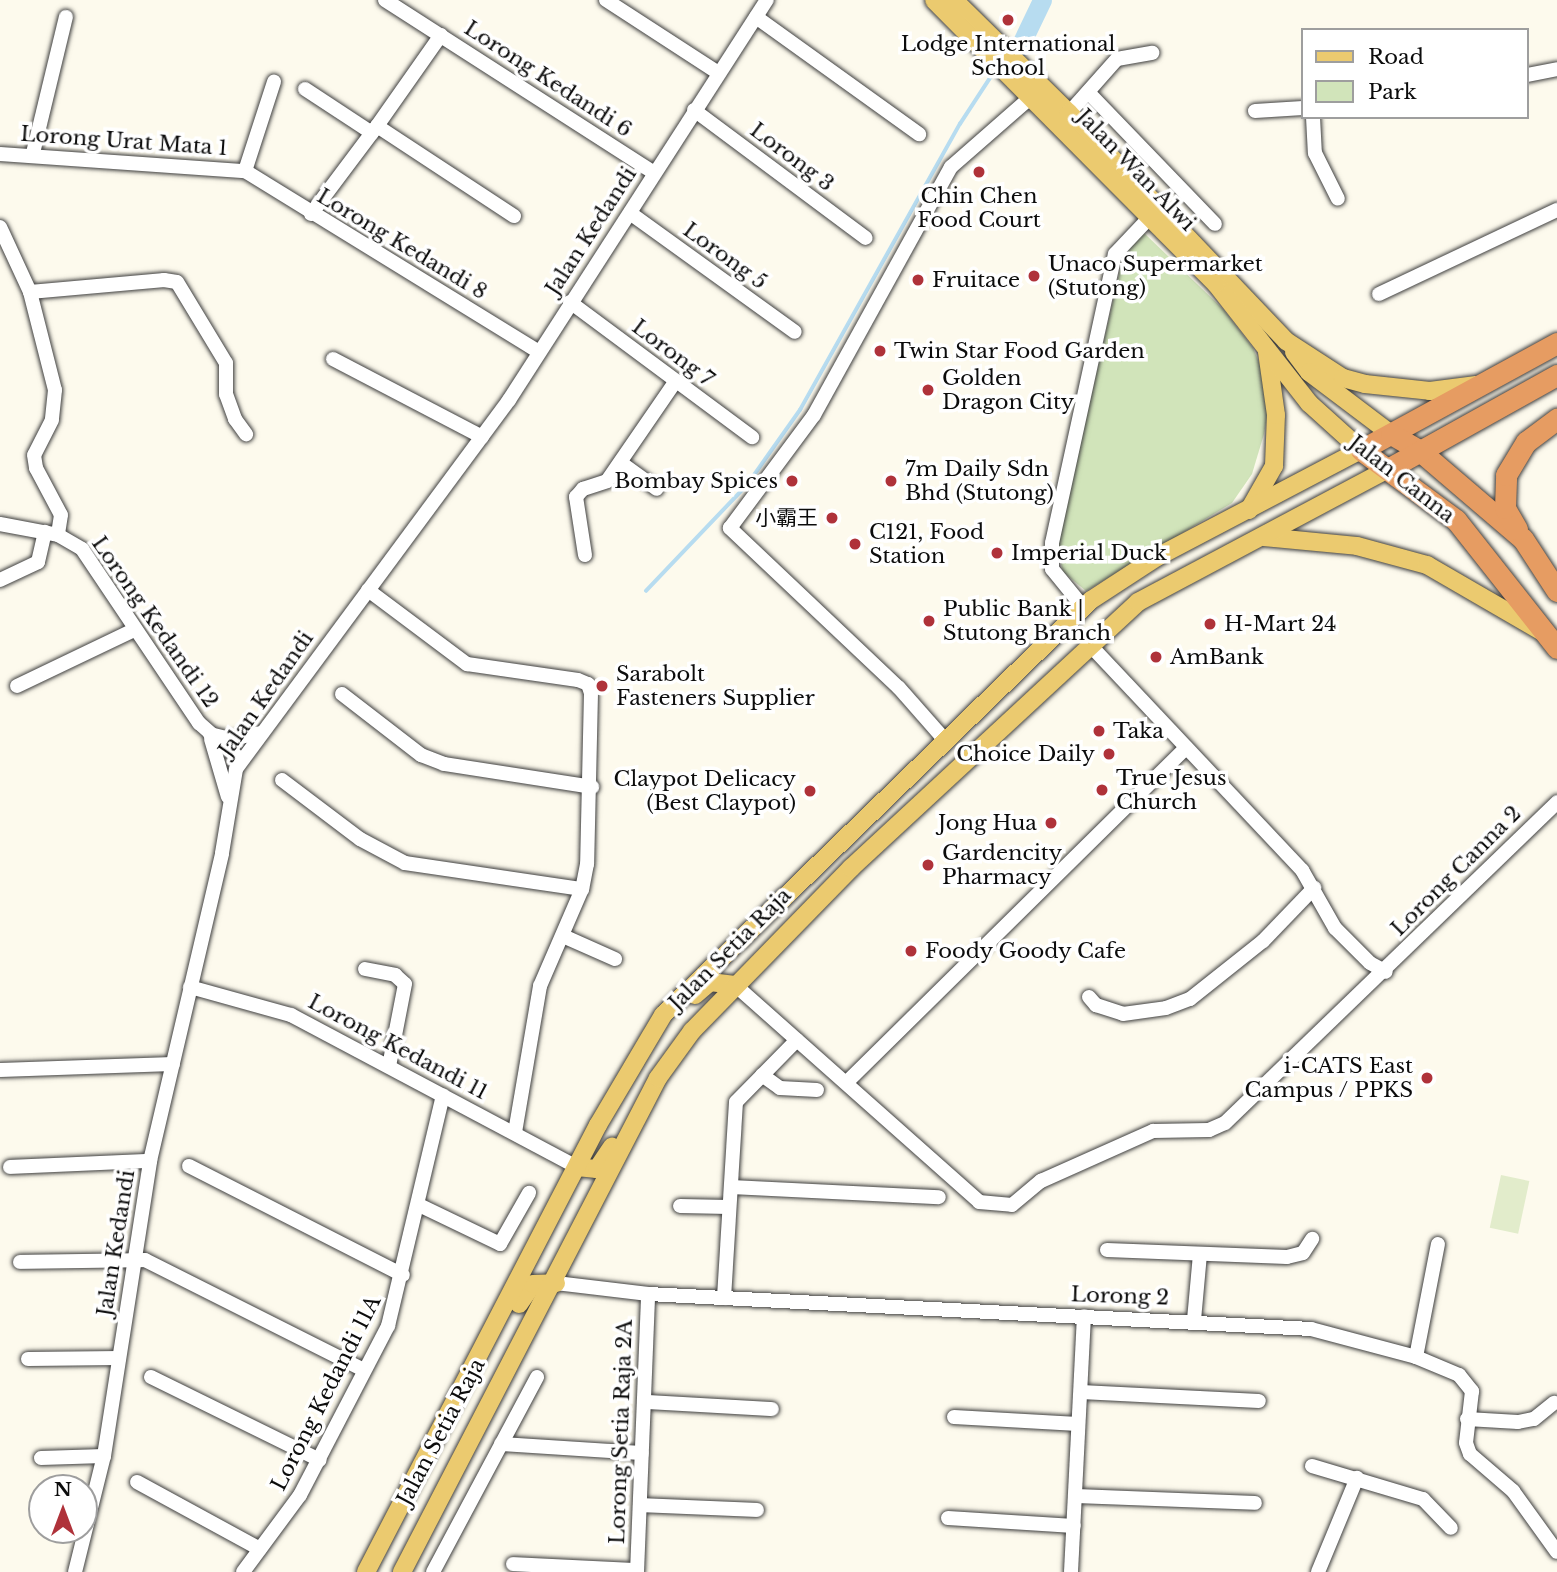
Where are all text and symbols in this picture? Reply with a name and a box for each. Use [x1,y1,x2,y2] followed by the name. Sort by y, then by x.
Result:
[1000,12,1016,28] marker: Lodge International School
[460,15,636,143] street label: Lorong Kedandi 6
[1302,28,1529,119] legend
[901,31,1115,81] place label: Lodge International School
[1368,44,1424,70] text: Road
[1368,79,1417,105] text: Park
[1071,103,1201,237] street label: Jalan Wan Alwi
[745,117,839,197] street label: Lorong 3
[19,121,229,161] street label: Lorong Urat Mata 1
[540,162,642,300] street label: Jalan Kedandi
[971,164,987,180] marker: Chin Chen Food Court
[312,183,492,305] street label: Lorong Kedandi 8
[917,183,1041,233] place label: Chin Chen Food Court
[678,217,772,295] street label: Lorong 5
[1048,251,1263,301] place label: Unaco Supermarket (Stutong)
[932,267,1020,293] place label: Fruitace
[1026,268,1042,284] marker: Unaco Supermarket (Stutong)
[910,272,926,288] marker: Fruitace
[627,314,719,392] street label: Lorong 7
[894,338,1145,364] place label: Twin Star Food Garden
[872,343,888,359] marker: Twin Star Food Garden
[942,365,1074,415] place label: Golden Dragon City
[920,382,936,398] marker: Golden Dragon City
[1344,430,1460,528] street label: Jalan Canna
[905,456,1054,506] place label: 7m Daily Sdn Bhd (Stutong)
[614,468,778,494] place label: Bombay Spices
[784,473,800,489] marker: Bombay Spices
[883,473,899,489] marker: 7m Daily Sdn Bhd (Stutong)
[755,505,818,531] place label: 小霸王
[824,510,840,526] marker: 小霸王
[869,519,984,569] place label: C121, Food Station
[86,531,224,713] street label: Lorong Kedandi 12
[847,536,863,552] marker: C121, Food Station
[1011,540,1167,566] place label: Imperial Duck
[989,545,1005,561] marker: Imperial Duck
[943,596,1111,646] place label: Public Bank | Stutong Branch
[1224,611,1336,637] place label: H-Mart 24
[921,613,937,629] marker: Public Bank | Stutong Branch
[1202,616,1218,632] marker: H-Mart 24
[213,626,319,762] street label: Jalan Kedandi
[1170,644,1264,670] place label: AmBank
[1148,649,1164,665] marker: AmBank
[616,661,815,711] place label: Sarabolt Fasteners Supplier
[594,678,610,694] marker: Sarabolt Fasteners Supplier
[1113,718,1164,744] place label: Taka
[1091,723,1107,739] marker: Taka
[956,741,1095,767] place label: Choice Daily
[1101,746,1117,762] marker: Choice Daily
[1116,765,1226,815] place label: True Jesus Church
[614,766,796,816] place label: Claypot Delicacy (Best Claypot)
[1094,782,1110,798] marker: True Jesus Church
[802,783,818,799] marker: Claypot Delicacy (Best Claypot)
[1386,801,1526,941] street label: Lorong Canna 2
[938,810,1037,836] place label: Jong Hua
[1043,815,1059,831] marker: Jong Hua
[942,840,1062,890] place label: Gardencity Pharmacy
[920,857,936,873] marker: Gardencity Pharmacy
[664,883,796,1015] street label: Jalan Setia Raja
[925,938,1127,964] place label: Foody Goody Cafe
[903,943,919,959] marker: Foody Goody Cafe
[304,989,492,1105] street label: Lorong Kedandi 11
[1244,1053,1413,1103] place label: i-CATS East Campus / PPKS
[1419,1070,1435,1086] marker: i-CATS East Campus / PPKS
[92,1168,140,1318] street label: Jalan Kedandi
[1070,1282,1170,1310] street label: Lorong 2
[266,1291,386,1495] street label: Lorong Kedandi 11A
[604,1319,638,1545] street label: Lorong Setia Raja 2A
[392,1354,490,1510] street label: Jalan Setia Raja
[28,1474,98,1544] north arrow
[54,1478,72,1501] text: N

